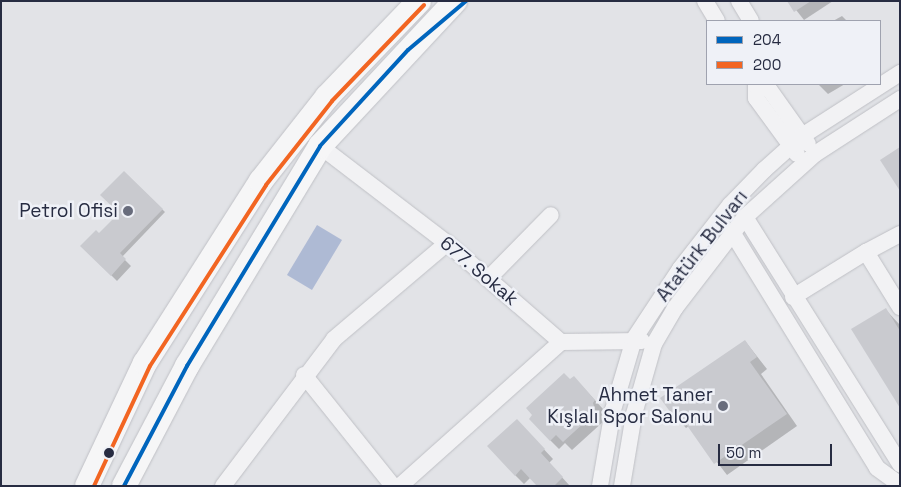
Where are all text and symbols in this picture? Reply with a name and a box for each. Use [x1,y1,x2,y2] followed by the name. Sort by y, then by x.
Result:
[706,20,881,85] legend
[753,30,781,49] text: 204
[753,55,781,74] text: 200
[652,186,752,306] street label: Atatürk Bulvarı
[19,200,118,222] place label: Petrol Ofisi
[122,205,134,217] marker: Petrol Ofisi
[435,231,523,311] street label: 677. Sokak
[547,384,713,428] place label: Ahmet Taner Kışlalı Spor Salonu
[717,400,729,412] marker: Ahmet Taner Kışlalı Spor Salonu
[721,434,835,466] scale bar
[726,443,761,462] text: 50 m
[104,448,114,458] unlabelled marker

